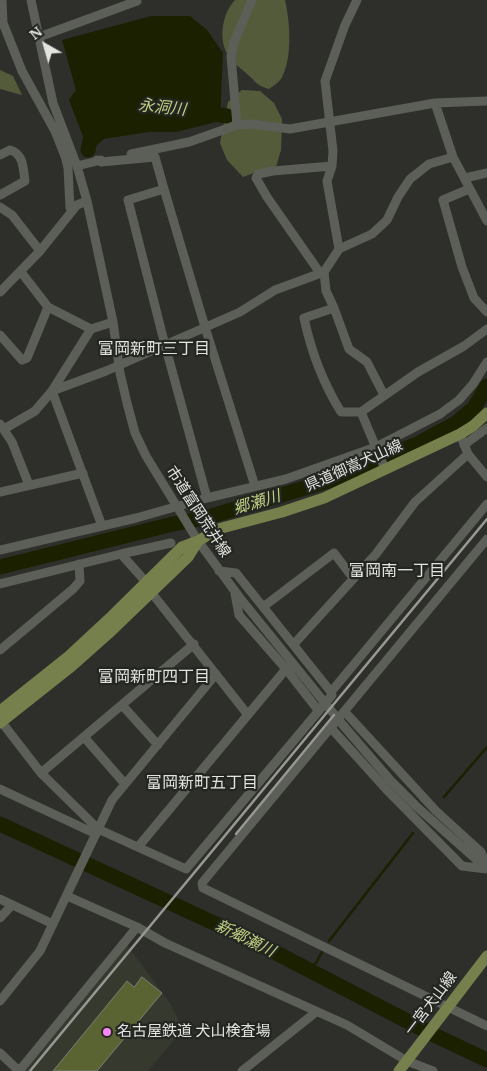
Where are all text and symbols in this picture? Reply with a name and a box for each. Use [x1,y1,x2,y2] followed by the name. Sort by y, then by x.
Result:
[20,20,70,70] north arrow
[26,23,46,44] text: N
[137,96,187,120] water label: 永洞川
[98,339,210,359] district label: 富岡新町三丁目
[302,436,406,496] street label: 県道御嵩犬山線
[162,463,234,561] street label: 市道富岡荒井線
[231,487,283,519] water label: 郷瀬川
[349,561,445,581] district label: 富岡南一丁目
[98,667,210,687] district label: 富岡新町四丁目
[146,773,258,793] district label: 富岡新町五丁目
[212,916,278,962] water label: 新郷瀬川
[401,969,461,1039] street label: 一宮犬山線
[117,1023,271,1041] place label: 名古屋鉄道 犬山検査場
[101,1026,113,1038] marker: 名古屋鉄道 犬山検査場

